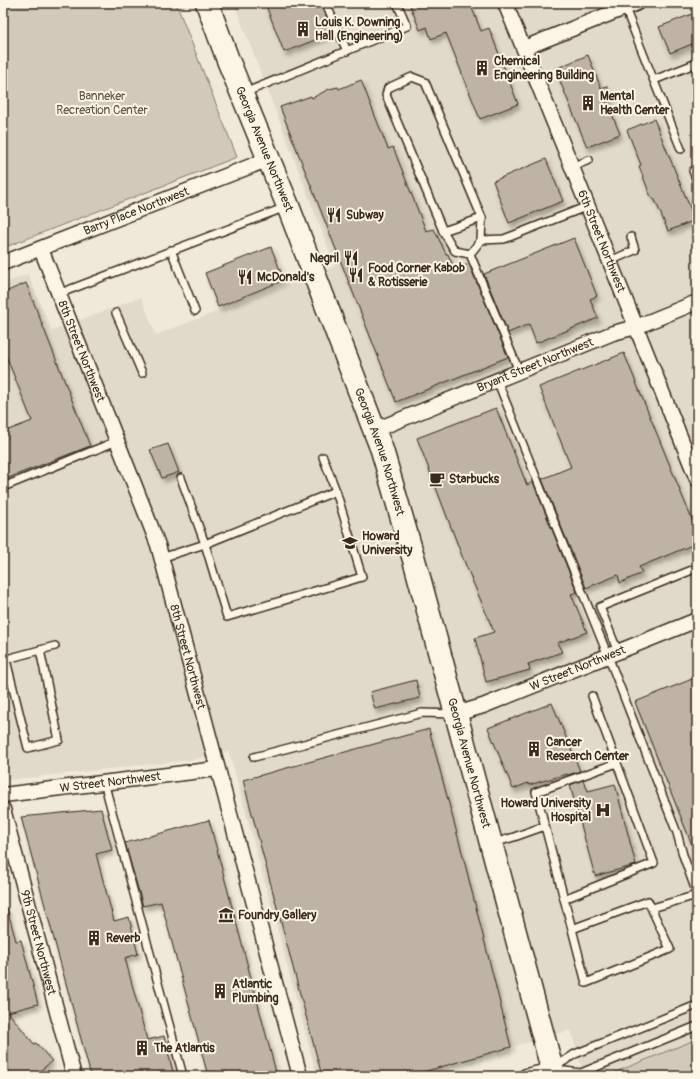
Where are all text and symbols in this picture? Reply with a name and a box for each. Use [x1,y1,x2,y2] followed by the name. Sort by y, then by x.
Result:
[315,15,403,44] place label: Louis K. Downing Hall (Engineering)
[294,20,312,38] building icon: Louis K. Downing Hall (Engineering)
[494,54,594,83] place label: Chemical Engineering Building
[473,59,491,77] building icon: Chemical Engineering Building
[232,84,297,214] street label: Georgia Avenue Northwest
[56,89,149,118] park label: Banneker Recreation Center
[600,89,670,118] place label: Mental Health Center
[579,94,597,112] building icon: Mental Health Center
[81,183,191,238] street label: Barry Place Northwest
[574,188,629,295] street label: 6th Street Northwest
[325,206,343,224] restaurant icon: Subway
[346,208,385,223] place label: Subway
[342,249,360,267] restaurant icon: Negril
[310,251,339,266] place label: Negril
[368,261,465,290] place label: Food Corner Kabob & Rotisserie
[347,266,365,284] restaurant icon: Food Corner Kabob & Rotisserie
[236,268,254,286] restaurant icon: McDonald's
[257,270,315,285] place label: McDonald's
[55,298,108,404] street label: 8th Street Northwest
[475,334,596,395] street label: Bryant Street Northwest
[351,386,408,518] street label: Georgia Avenue Northwest
[428,470,446,488] cafe icon: Starbucks
[449,472,500,487] place label: Starbucks
[362,529,413,558] place label: Howard University
[341,534,359,552] school or university icon: Howard University
[167,603,209,711] street label: 8th Street Northwest
[528,642,628,694] street label: W Street Northwest
[444,696,494,830] street label: Georgia Avenue Northwest
[546,735,630,764] place label: Cancer Research Center
[525,740,543,758] building icon: Cancer Research Center
[59,768,162,796] street label: W Street Northwest
[501,796,592,825] place label: Howard University Hospital
[594,801,612,819] hospital icon: Howard University Hospital
[17,888,60,997] street label: 9th Street Northwest
[217,906,235,924] museum icon: Foundry Gallery
[238,908,317,923] place label: Foundry Gallery
[85,929,103,947] building icon: Reverb
[106,931,140,946] place label: Reverb
[232,977,279,1006] place label: Atlantic Plumbing
[211,982,229,1000] building icon: Atlantic Plumbing
[133,1039,151,1057] building icon: The Atlantis
[153,1041,215,1056] place label: The Atlantis

